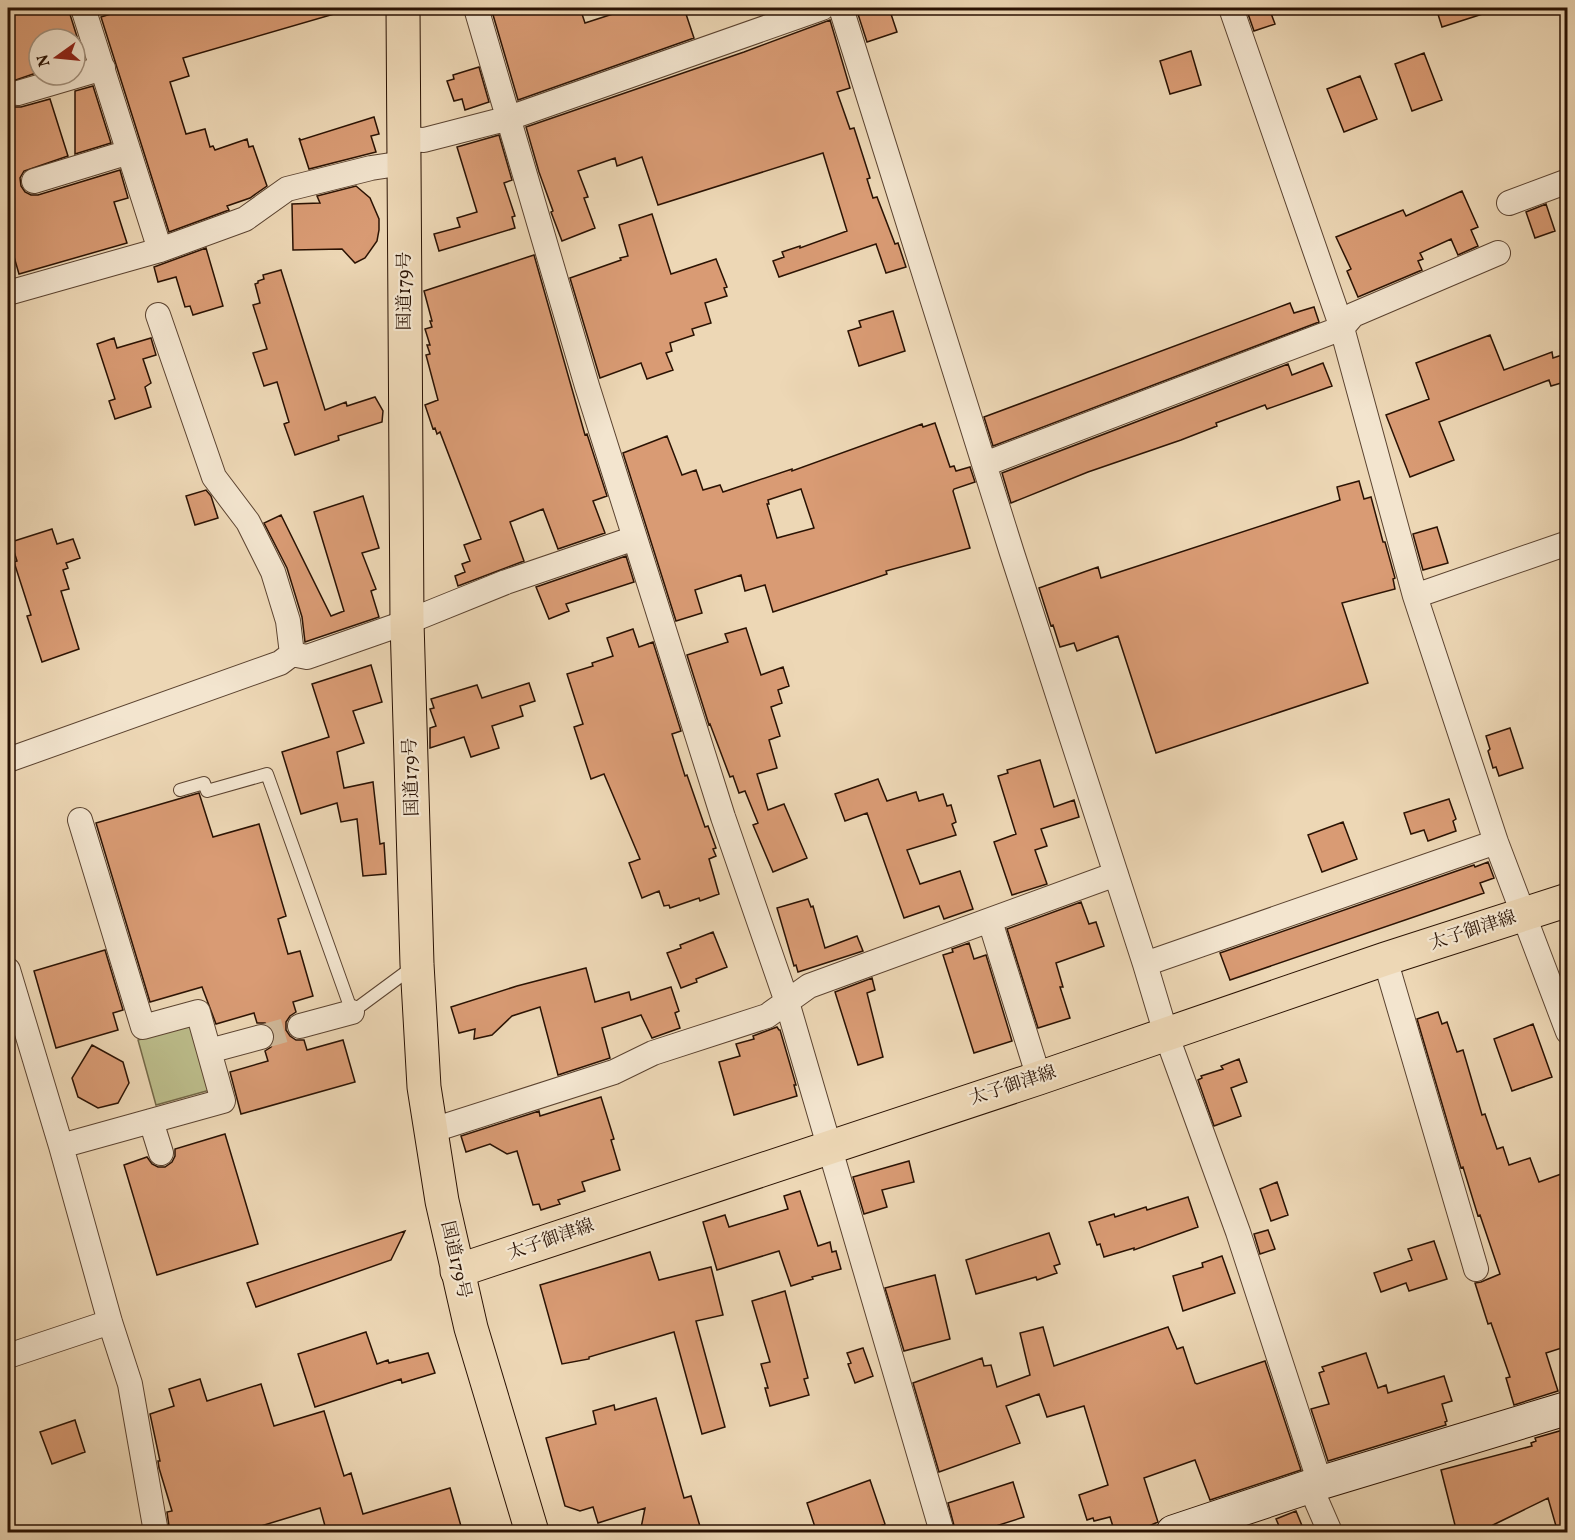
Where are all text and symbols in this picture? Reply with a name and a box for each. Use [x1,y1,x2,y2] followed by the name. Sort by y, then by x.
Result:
[27,27,87,87] north arrow
[32,52,57,69] text: N
[393,252,418,330] street label: 国道179号
[398,737,426,817] street label: 国道179号
[1426,905,1520,957] street label: 太子御津線
[966,1060,1060,1112] street label: 太子御津線
[504,1214,598,1266] street label: 太子御津線
[434,1219,476,1301] street label: 国道179号

